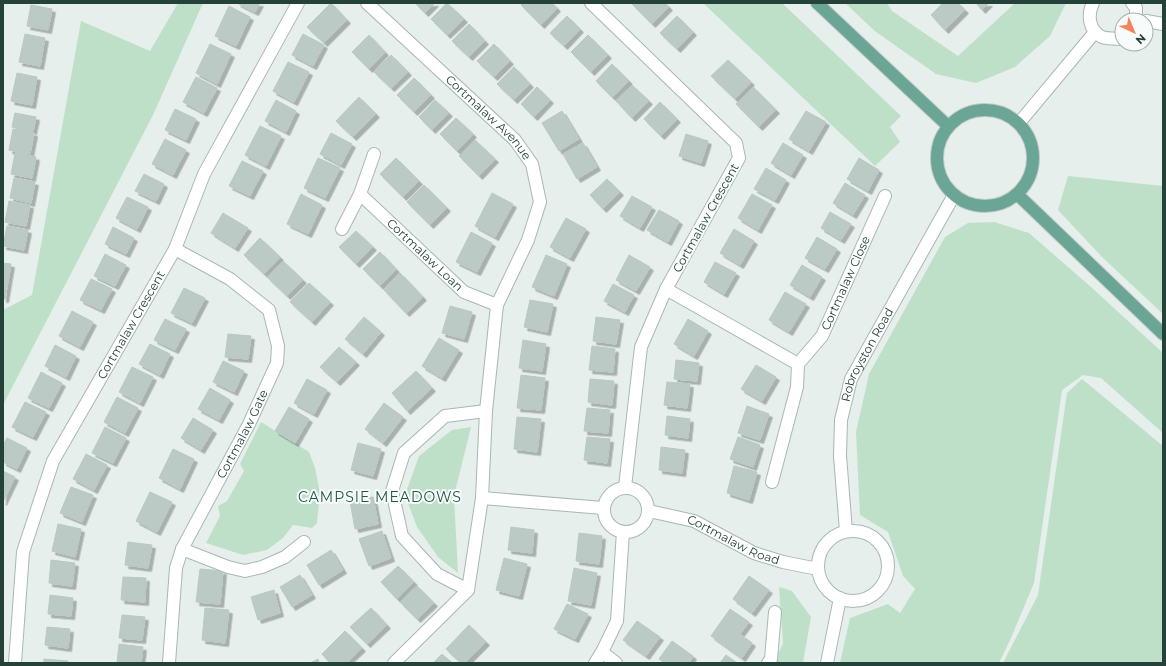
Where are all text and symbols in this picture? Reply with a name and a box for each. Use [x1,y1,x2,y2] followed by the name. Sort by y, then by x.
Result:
[1114,12,1154,52] north arrow
[1133,31,1149,47] text: N
[443,72,535,163] street label: Cortmalaw Avenue
[669,160,742,275] street label: Cortmalaw Crescent
[384,215,466,294] street label: Cortmalaw Loan
[818,234,873,333] street label: Cortmalaw Close
[94,268,168,382] street label: Cortmalaw Crescent
[838,305,896,403] street label: Robroyston Road
[213,387,271,481] street label: Cortmalaw Gate
[298,488,462,506] district label: CAMPSIE MEADOWS
[686,512,781,567] street label: Cortmalaw Road

